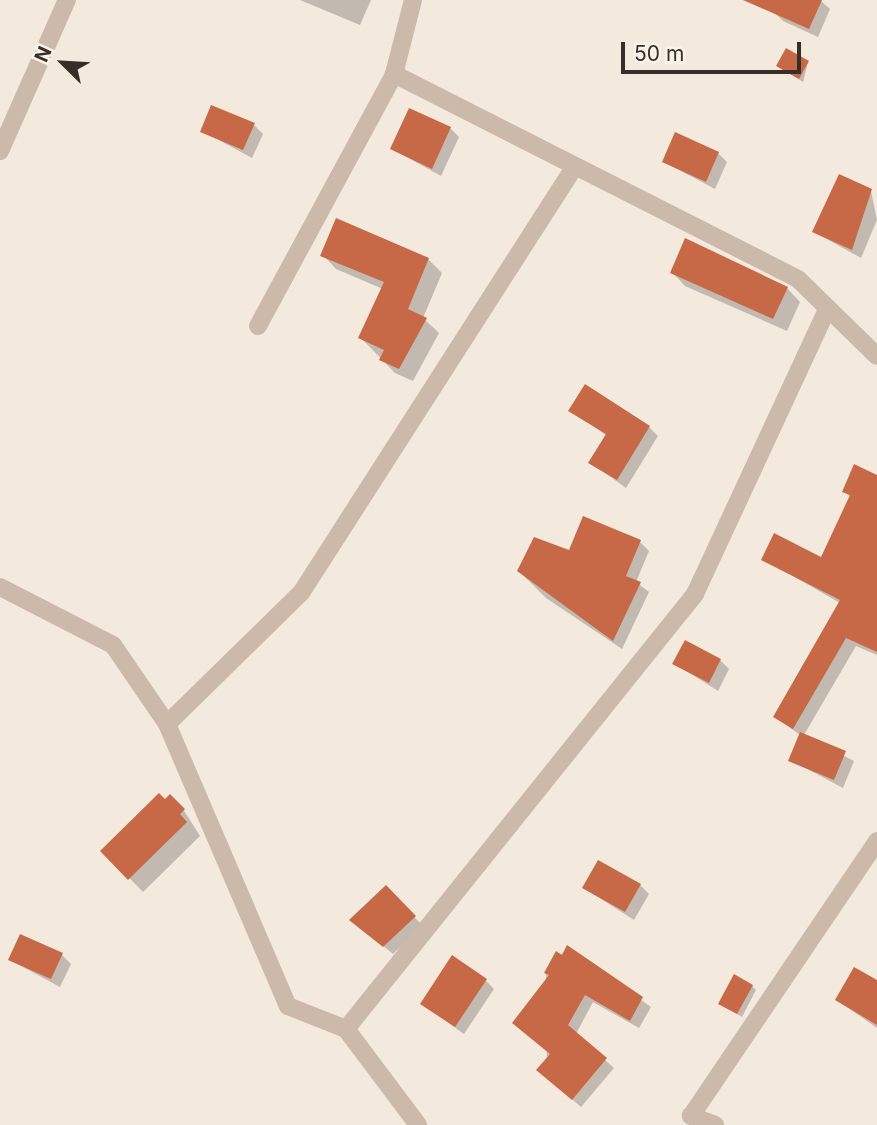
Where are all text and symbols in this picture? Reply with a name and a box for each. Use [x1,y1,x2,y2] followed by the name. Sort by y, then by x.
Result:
[28,28,98,98] north arrow
[625,28,805,72] scale bar
[634,41,684,66] text: 50 m
[30,43,57,66] text: N

